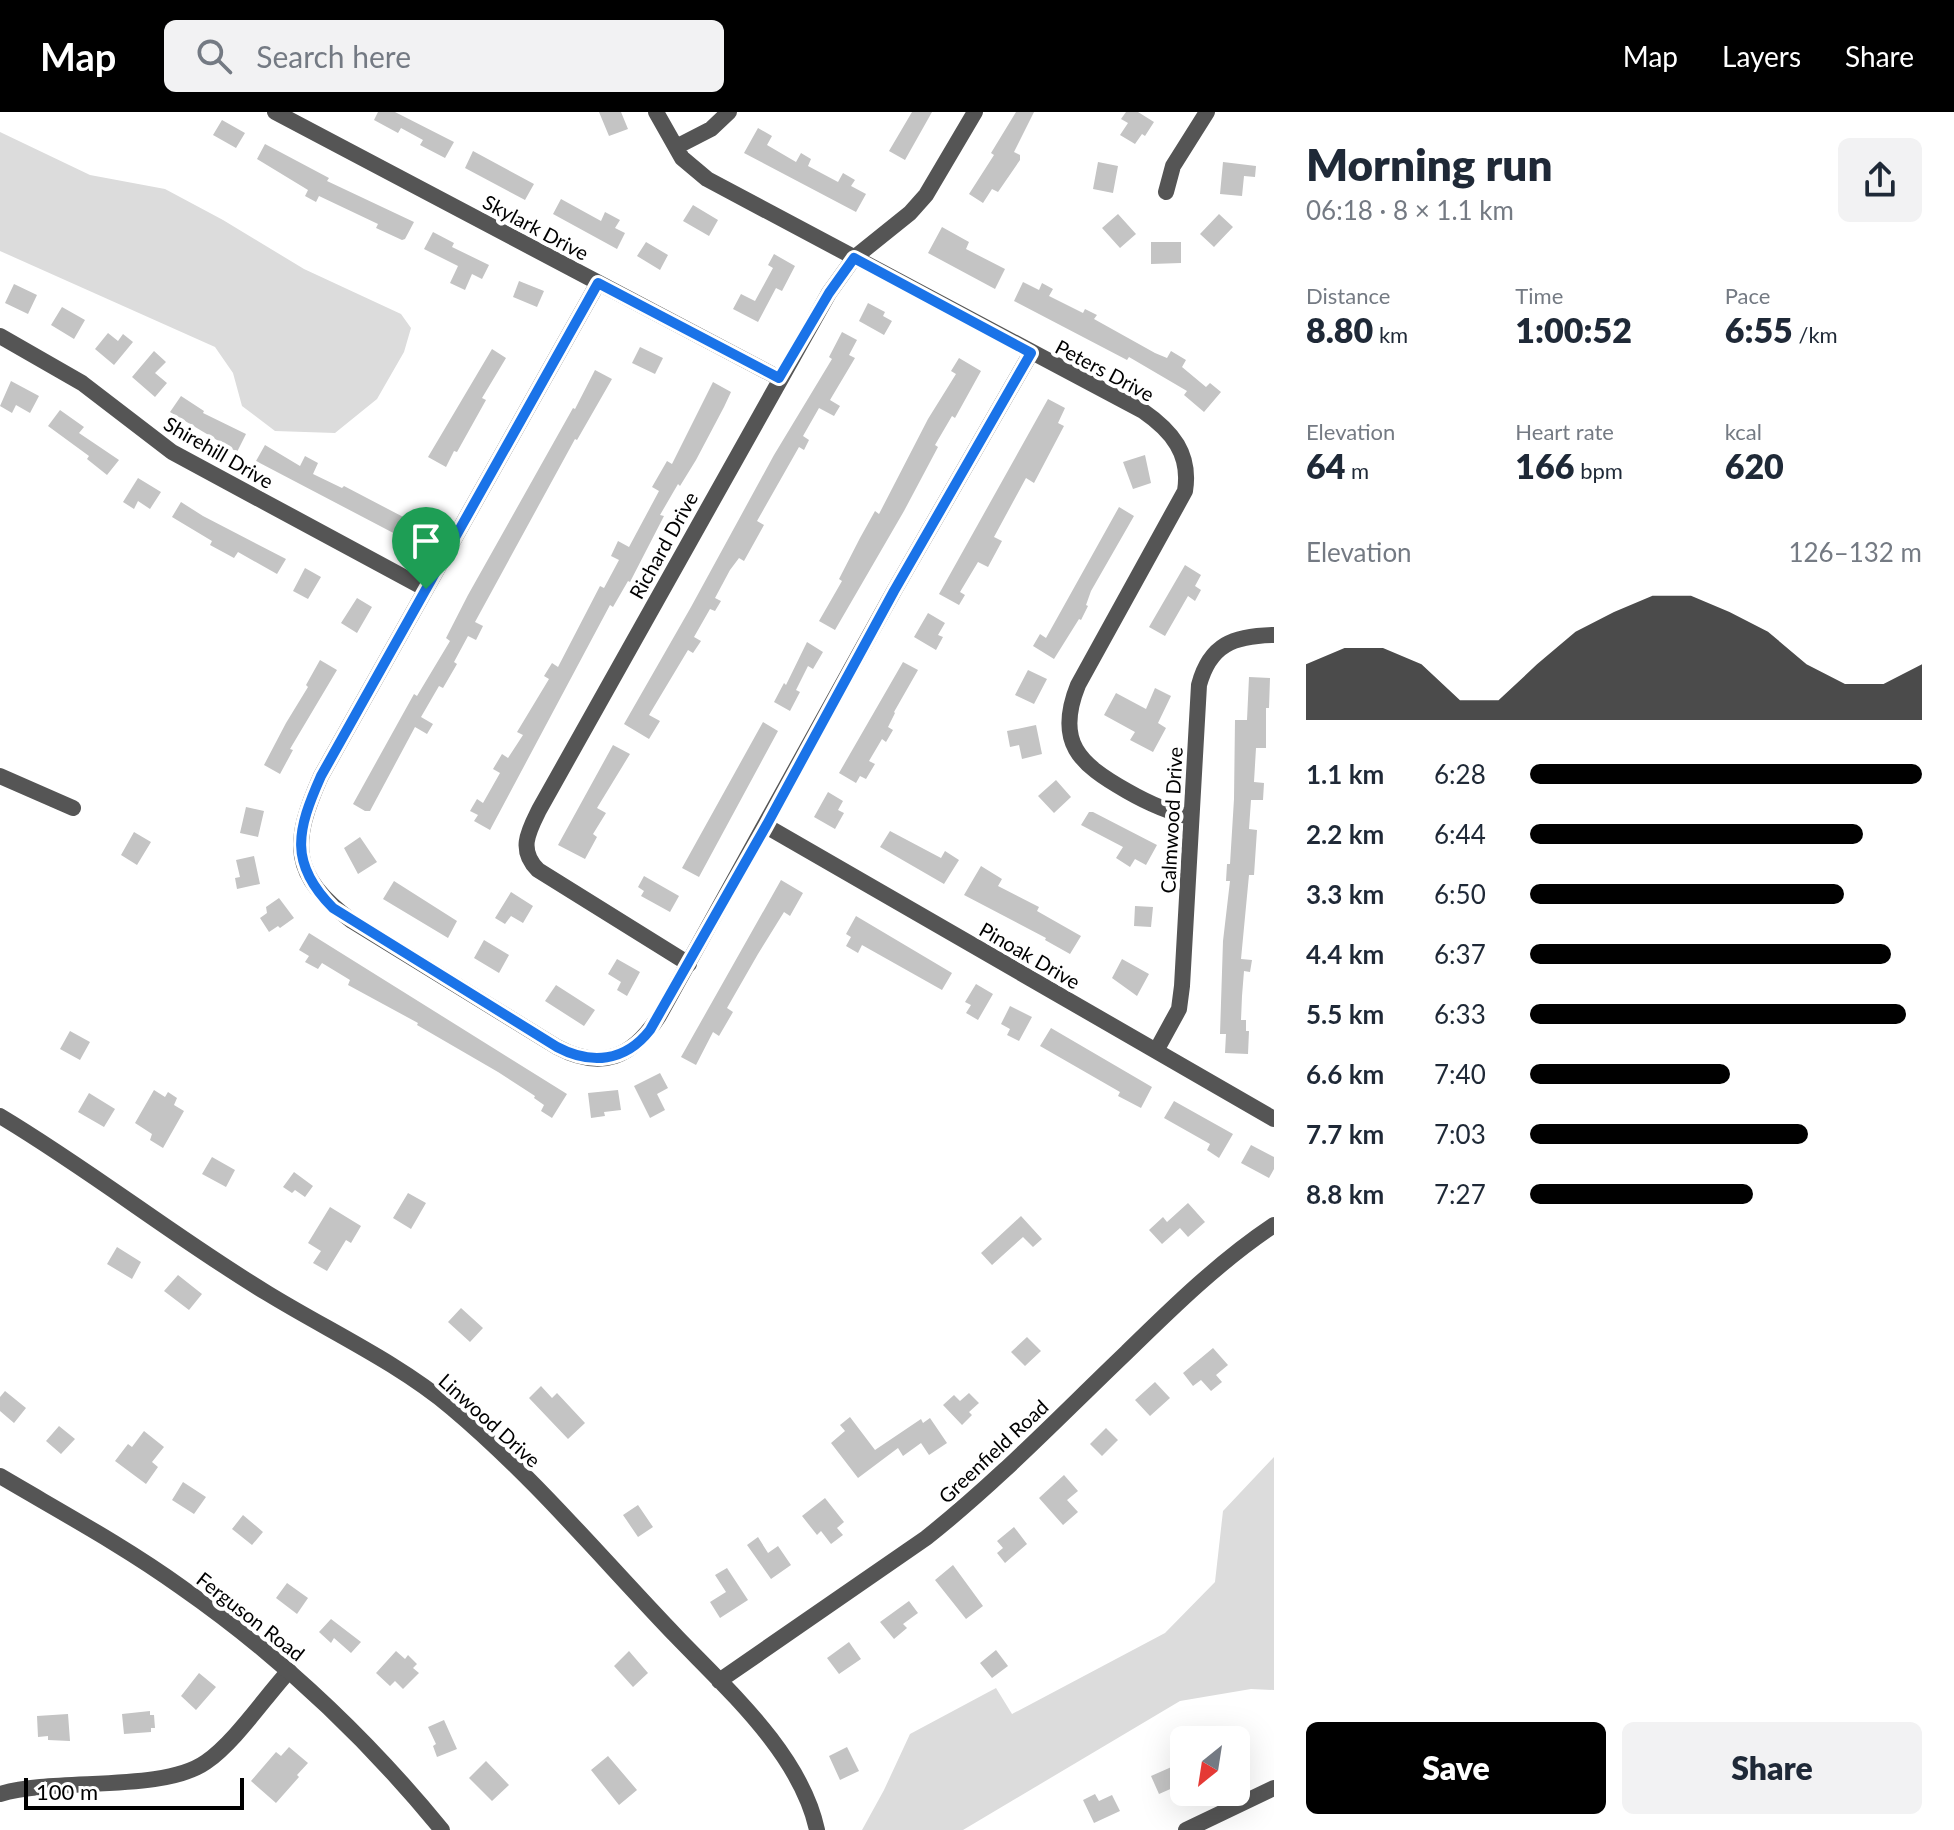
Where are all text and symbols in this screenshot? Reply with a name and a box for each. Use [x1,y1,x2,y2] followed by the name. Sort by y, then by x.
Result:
[164,20,724,92] search box
[40,33,116,79] text: Map
[192,34,236,78] icon: search
[256,38,411,74] text: Search here
[1623,39,1678,73] text: Map
[1722,39,1801,73] text: Layers
[1845,39,1914,73] text: Share
[1306,138,1553,190] text: Morning run
[1838,138,1922,222] button: share
[479,189,593,265] street label: Skylark Drive
[1306,194,1514,226] text: 06:18 · 8 × 1.1 km
[1306,282,1390,309] text: Distance
[1515,282,1563,309] text: Time
[1725,282,1770,309] text: Pace
[1306,309,1373,350] text: 8.80
[1515,309,1632,350] text: 1:00:52
[1725,309,1793,350] text: 6:55
[1373,321,1408,348] text: km
[1793,321,1838,348] text: /km
[1052,334,1158,406] street label: Peters Drive
[160,411,278,493] street label: Shirehill Drive
[1306,418,1395,445] text: Elevation
[1515,418,1614,445] text: Heart rate
[1725,418,1762,445] text: kcal
[1306,445,1345,486] text: 64
[1515,445,1575,486] text: 166
[1725,445,1784,486] text: 620
[1345,457,1369,484] text: m
[1575,457,1623,484] text: bpm
[624,487,702,603] street label: Richard Drive
[392,507,460,589] pin
[404,519,448,563] icon: arrive
[1306,536,1412,568] text: Elevation
[1788,536,1922,568] text: 126–132 m
[1155,746,1187,894] street label: Calmwood Drive
[1306,758,1384,790] text: 1.1 km
[1434,758,1486,790] text: 6:28
[1306,818,1384,850] text: 2.2 km
[1434,818,1486,850] text: 6:44
[1306,878,1384,910] text: 3.3 km
[1434,878,1486,910] text: 6:50
[975,917,1085,993] street label: Pinoak Drive
[1306,938,1384,970] text: 4.4 km
[1434,938,1486,970] text: 6:37
[1306,998,1384,1030] text: 5.5 km
[1434,998,1486,1030] text: 6:33
[1306,1058,1384,1090] text: 6.6 km
[1434,1058,1486,1090] text: 7:40
[1306,1118,1384,1150] text: 7.7 km
[1434,1118,1486,1150] text: 7:03
[1306,1178,1384,1210] text: 8.8 km
[1434,1178,1486,1210] text: 7:27
[434,1368,546,1472] street label: Linwood Drive
[933,1394,1053,1508] street label: Greenfield Road
[192,1566,310,1666] street label: Ferguson Road
[1306,1722,1606,1814] button: Save
[1622,1722,1922,1814] button: Share
[1170,1726,1250,1806] north arrow
[1170,1726,1250,1806] map controls
[24,1774,244,1810] scale bar
[36,1778,98,1805] text: 100 m

